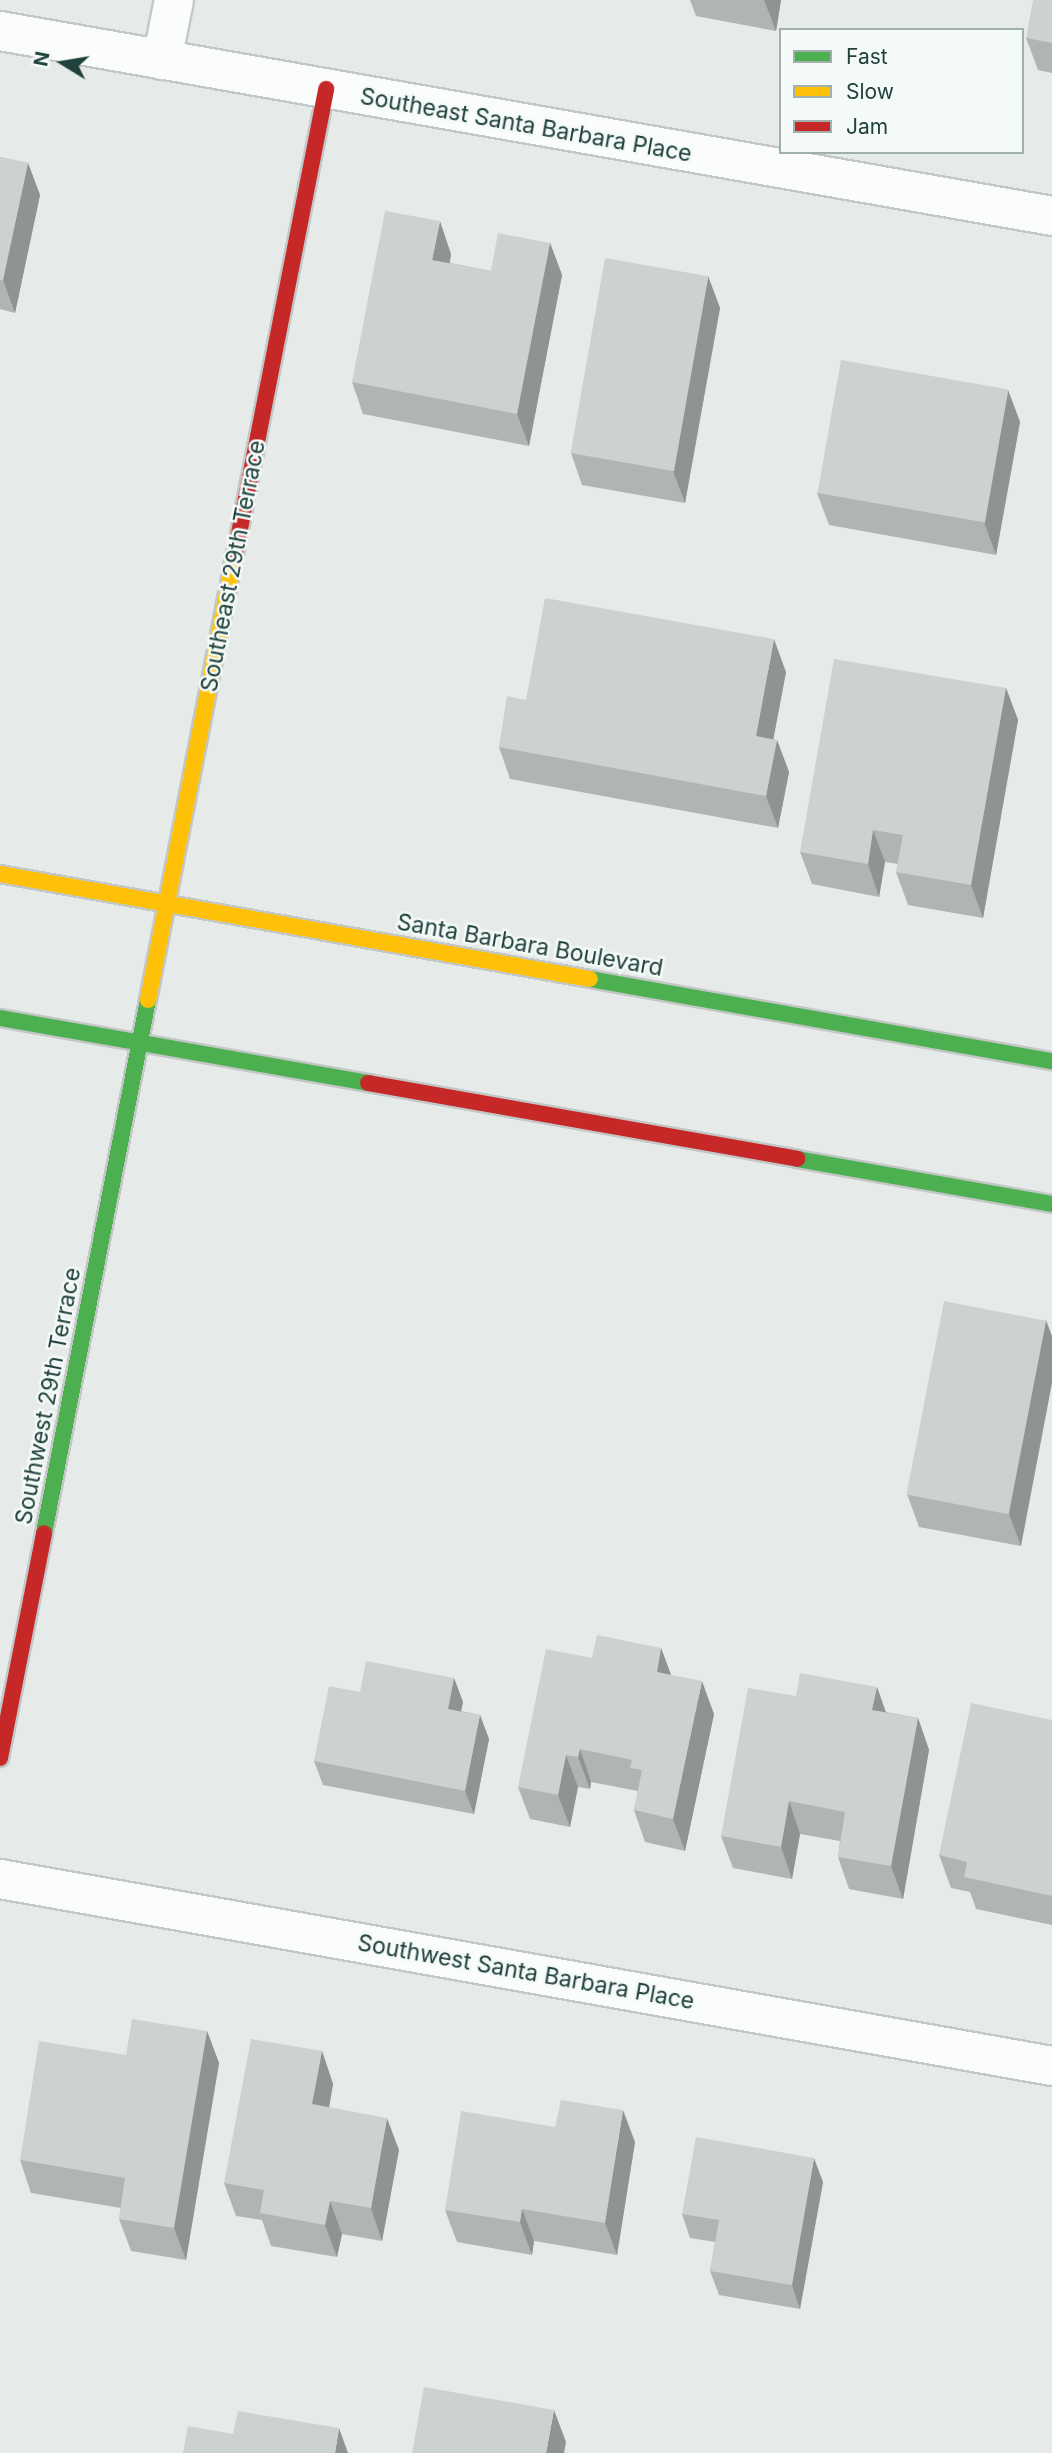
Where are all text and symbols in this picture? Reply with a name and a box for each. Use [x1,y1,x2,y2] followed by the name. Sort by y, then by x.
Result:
[28,28,98,98] north arrow
[779,28,1024,154] legend
[846,44,888,69] text: Fast
[29,50,55,68] text: N
[846,79,894,104] text: Slow
[358,82,694,168] street label: Southeast Santa Barbara Place
[846,114,888,139] text: Jam
[195,438,271,694] street label: Southeast 29th Terrace
[395,908,665,982] street label: Santa Barbara Boulevard
[10,1265,86,1527] street label: Southwest 29th Terrace
[355,1929,697,2015] street label: Southwest Santa Barbara Place

